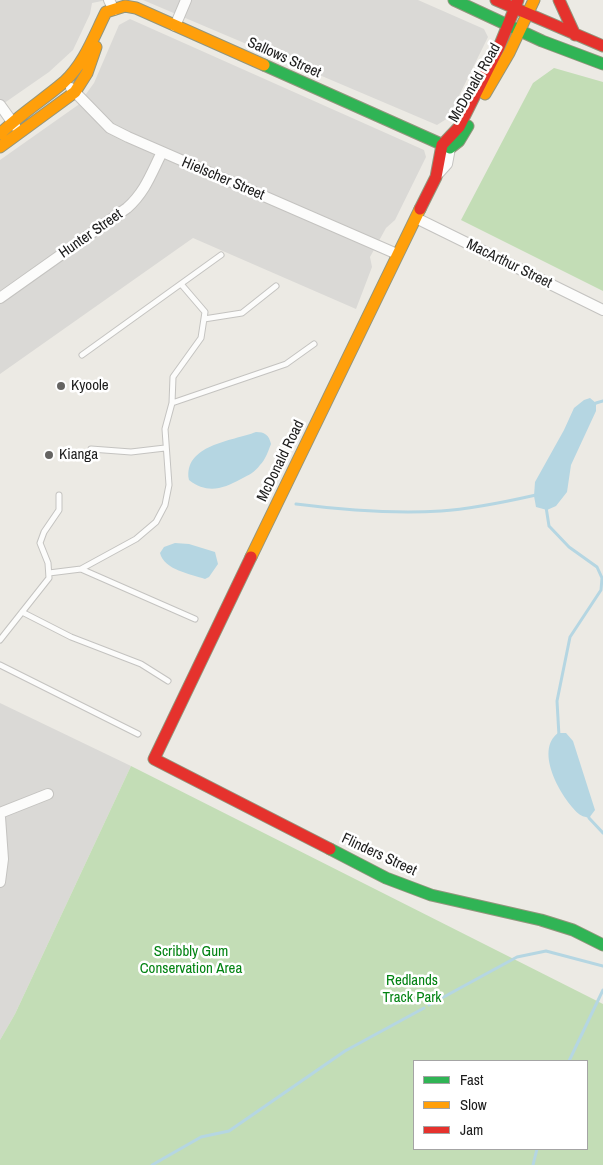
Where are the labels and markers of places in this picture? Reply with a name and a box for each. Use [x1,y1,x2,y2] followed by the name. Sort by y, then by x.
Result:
[71,377,109,395] place label: Kyoole
[55,380,67,392] marker: Kyoole
[59,446,98,464] place label: Kianga
[43,449,55,461] marker: Kianga

